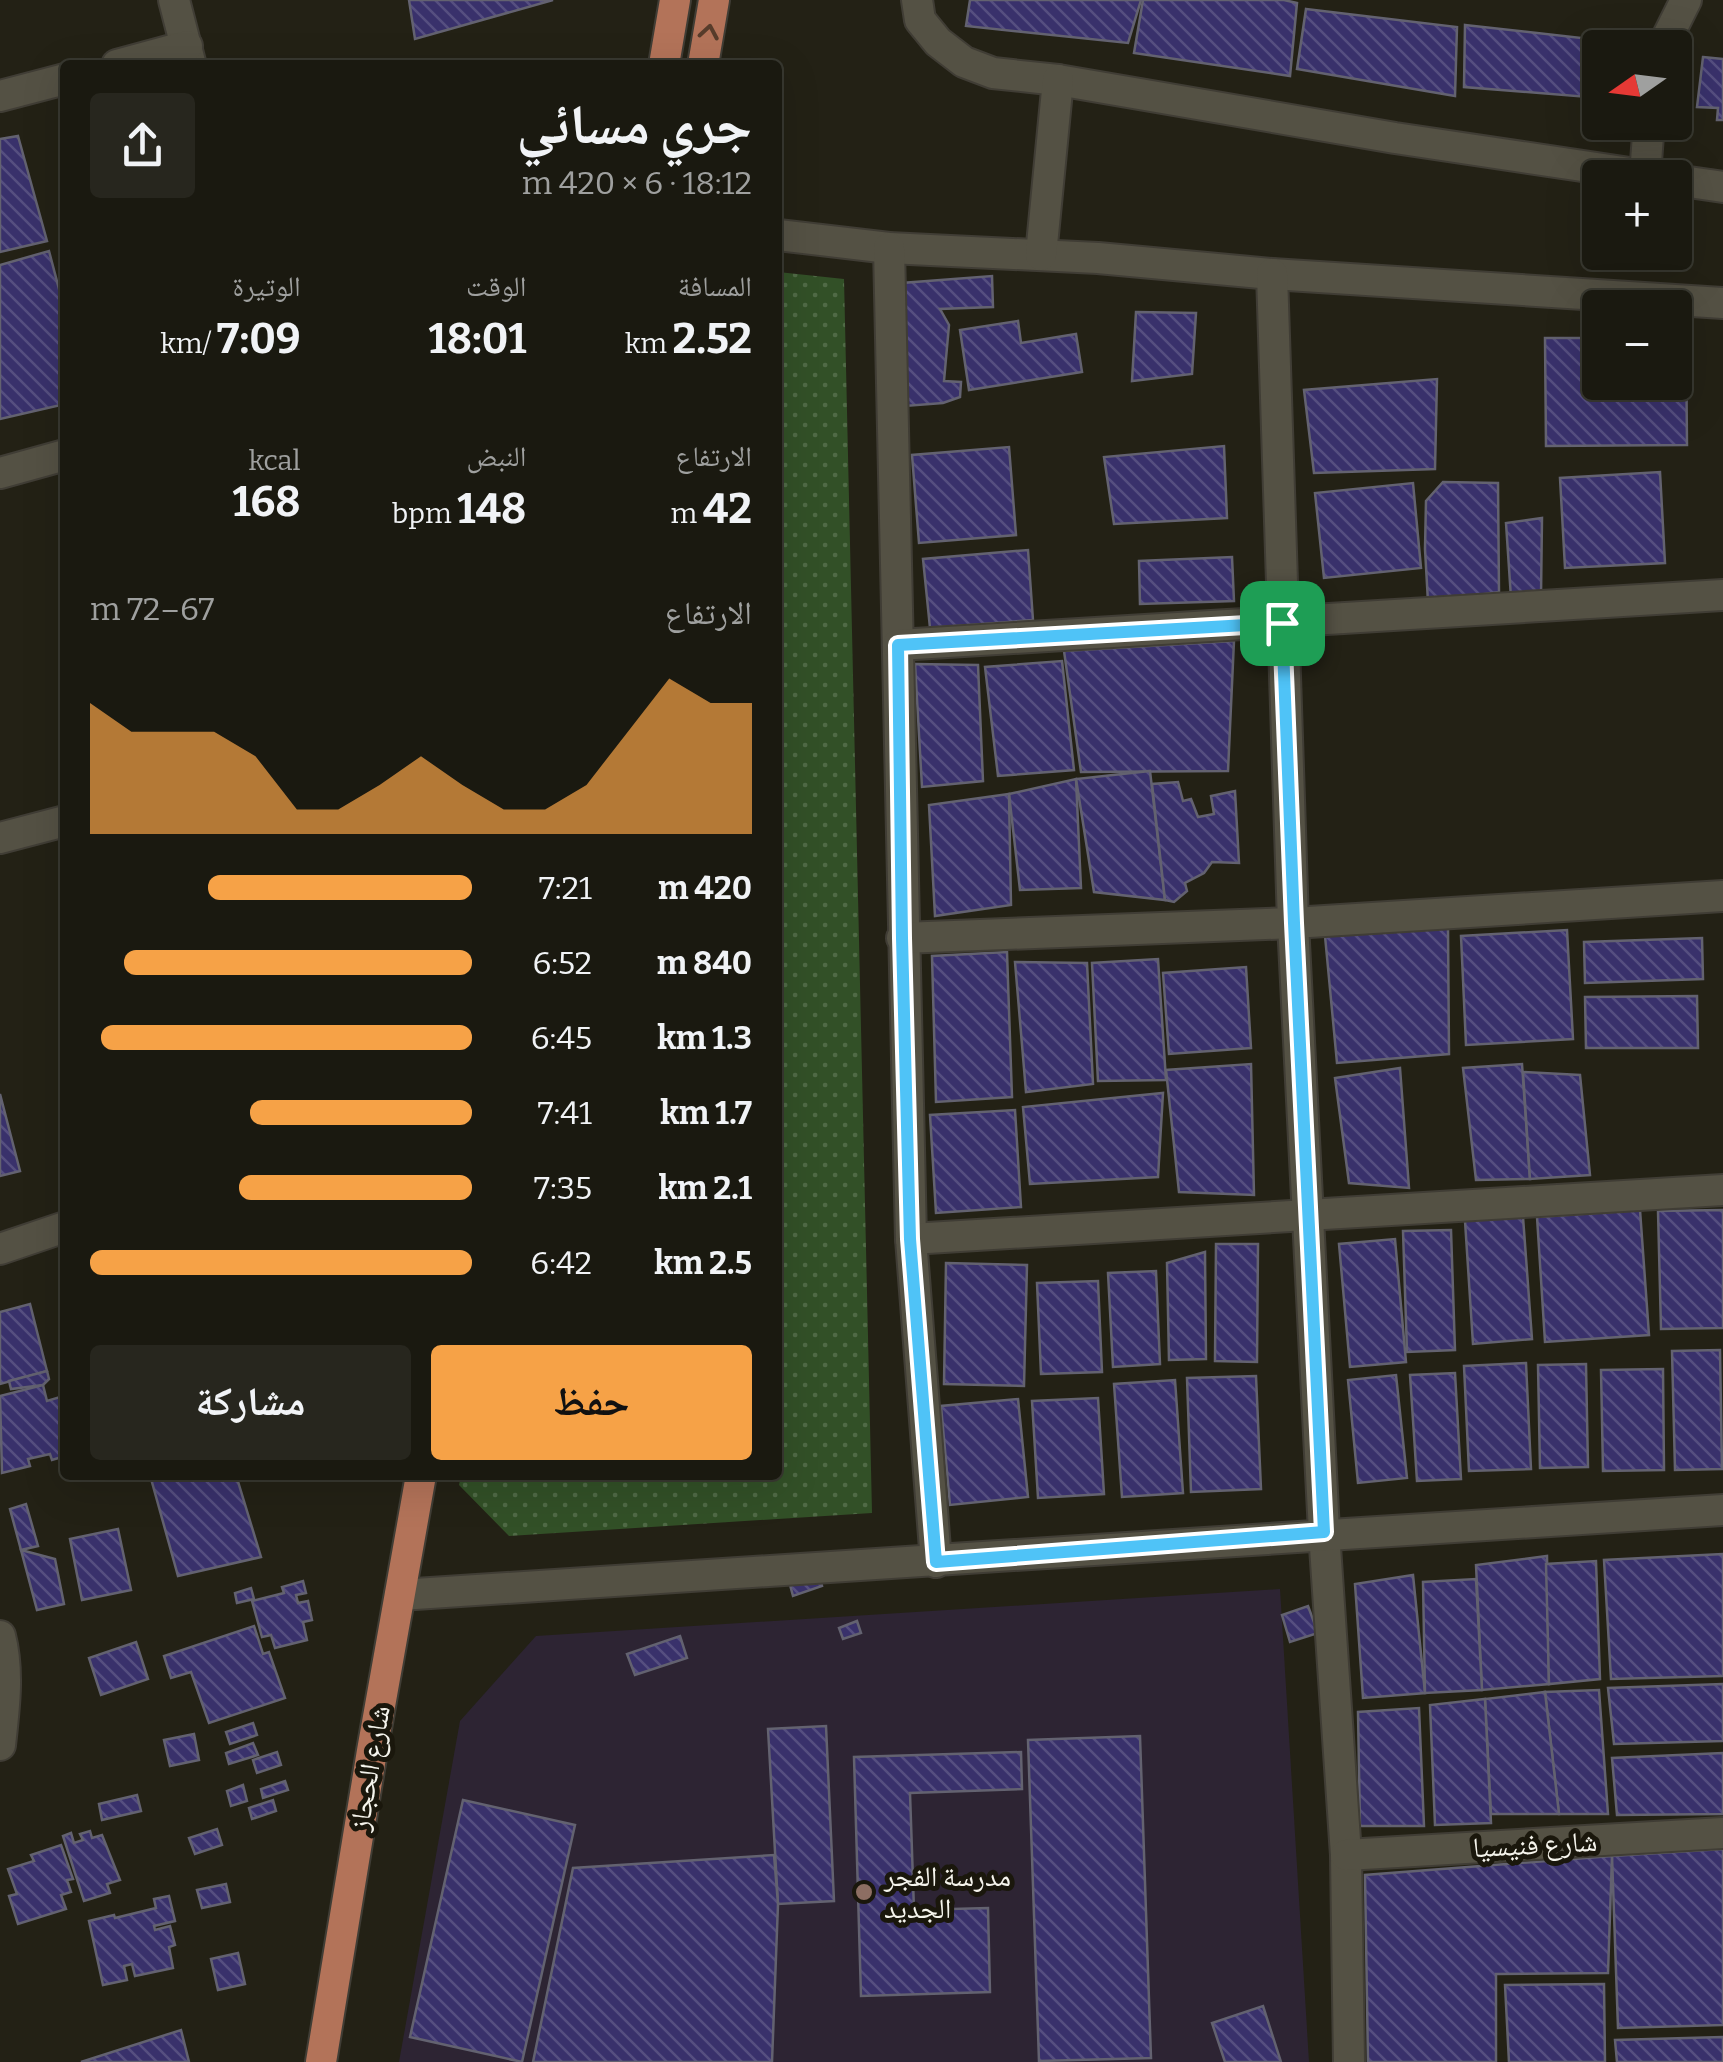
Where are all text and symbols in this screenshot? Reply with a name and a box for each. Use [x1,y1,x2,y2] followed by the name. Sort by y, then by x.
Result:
[698,24,719,41] one-way arrow
[1582,30,1692,140] north arrow
[1582,30,1692,400] map controls
[90,93,195,198] button: share
[516,93,752,159] text: جري مسائي
[1582,160,1692,270] button: +
[522,164,752,202] text: 18:12 · 6 × 420 m
[233,270,301,303] text: الوتيرة
[466,270,526,303] text: الوقت
[678,270,752,303] text: المسافة
[1582,290,1692,400] button: −
[217,314,301,364] text: 7:09
[429,314,526,364] text: 18:01
[673,314,752,364] text: 2.52
[160,327,217,360] text: /km
[625,327,673,360] text: km
[467,440,526,473] text: النبض
[676,440,752,473] text: الارتفاع
[249,444,301,477] text: kcal
[232,477,301,527] text: 168
[457,484,526,534] text: 148
[703,484,752,534] text: 42
[392,497,457,530] text: bpm
[670,497,703,530] text: m
[1240,581,1325,666] pin
[90,590,214,628] text: 67–72 m
[665,594,752,632] text: الارتفاع
[1255,596,1310,651] icon: arrive
[539,869,592,907] text: 7:21
[658,869,752,907] text: 420 m
[533,944,592,982] text: 6:52
[657,944,752,982] text: 840 m
[531,1019,592,1057] text: 6:45
[657,1019,752,1057] text: 1.3 km
[538,1094,592,1132] text: 7:41
[660,1094,752,1132] text: 1.7 km
[534,1169,592,1207] text: 7:35
[658,1169,752,1207] text: 2.1 km
[530,1244,592,1282] text: 6:42
[654,1244,752,1282] text: 2.5 km
[90,1345,411,1460] button: مشاركة
[431,1345,752,1460] button: حفظ
[342,1703,398,1834] street label: شارع الحجاز
[1472,1825,1598,1865] street label: شارع فنيسيا
[883,1860,1011,1925] place label: مدرسة الفجر الجديد
[853,1881,875,1903] marker: مدرسة الفجر الجديد

